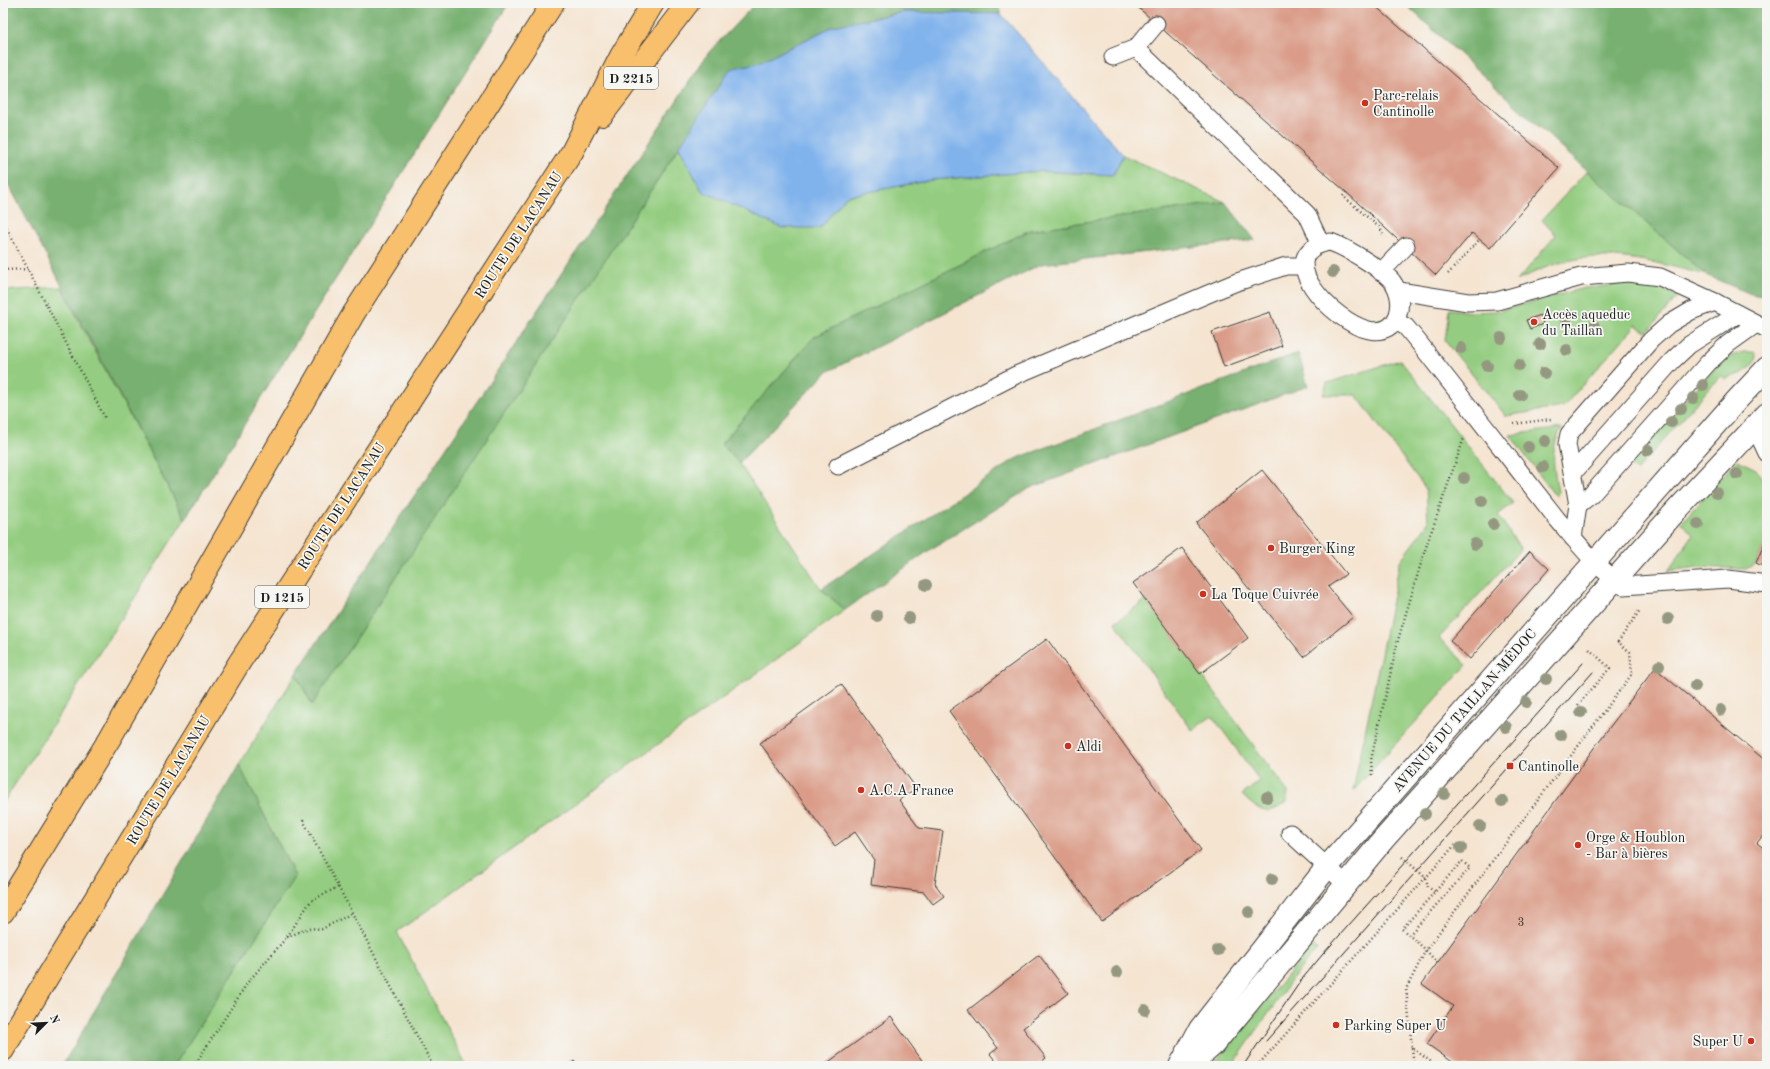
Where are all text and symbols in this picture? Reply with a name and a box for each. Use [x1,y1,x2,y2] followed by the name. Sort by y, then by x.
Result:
[604,67,658,89] road number: D 2215
[1373,89,1439,119] place label: Parc-relais Cantinolle
[1360,98,1370,108] marker: Parc-relais Cantinolle
[473,170,565,301] street label: ROUTE DE LACANAU
[1542,308,1630,338] place label: Accès aqueduc du Taillan
[1529,317,1539,327] marker: Accès aqueduc du Taillan
[296,441,388,572] street label: ROUTE DE LACANAU
[1279,542,1355,556] place label: Burger King
[1266,543,1276,553] marker: Burger King
[255,586,309,608] road number: D 1215
[1211,588,1319,602] place label: La Toque Cuivrée
[1198,589,1208,599] marker: La Toque Cuivrée
[1388,624,1539,795] street label: AVENUE DU TAILLAN-MÉDOC
[125,713,213,848] street label: ROUTE DE LACANAU
[1076,740,1102,754] place label: Aldi
[1063,741,1073,751] marker: Aldi
[1518,760,1579,774] place label: Cantinolle
[1505,761,1515,771] marker: Cantinolle
[869,784,954,798] place label: A.C.A France
[856,785,866,795] marker: A.C.A France
[1586,831,1686,861] place label: Orge & Houblon - Bar à bières
[1573,840,1583,850] marker: Orge & Houblon - Bar à bières
[1518,917,1524,929] house number: 3
[26,1003,66,1043] north arrow
[47,1013,61,1026] text: N
[1344,1019,1446,1033] place label: Parking Super U
[1331,1020,1341,1030] marker: Parking Super U
[1693,1035,1743,1049] place label: Super U
[1746,1036,1756,1046] marker: Super U

